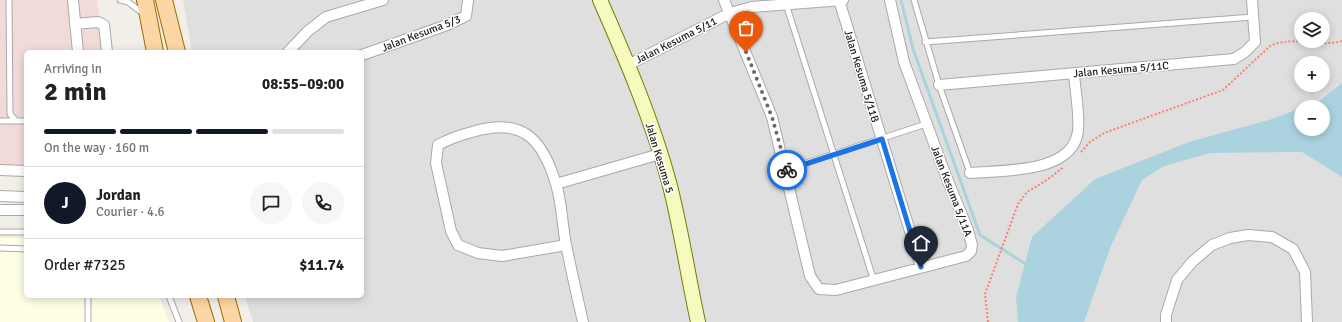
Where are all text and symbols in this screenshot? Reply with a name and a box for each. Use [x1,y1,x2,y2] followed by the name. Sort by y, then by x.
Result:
[729,11,763,52] pin
[380,12,463,54] street label: Jalan Kesuma 5/3
[1294,12,1330,136] map controls
[1294,12,1330,48] button: layers
[633,14,719,67] street label: Jalan Kesuma 5/11
[735,17,757,39] icon: bag
[841,28,882,124] street label: Jalan Kesuma 5/11B
[1294,56,1330,92] button: +
[1073,59,1170,80] street label: Jalan Kesuma 5/11C
[44,61,102,77] text: Arriving in
[262,75,344,93] text: 08:55–09:00
[44,76,107,108] text: 2 min
[1294,100,1330,136] button: −
[643,121,676,195] street label: Jalan Kesuma 5
[44,140,149,156] text: On the way · 160 m
[928,144,975,239] street label: Jalan Kesuma 5/11A
[767,150,807,190] courier
[776,159,798,181] icon: bike
[250,182,292,224] button: chat
[302,182,344,224] button: phone
[96,186,141,204] text: Jordan
[61,194,69,212] text: J
[96,204,165,220] text: Courier · 4.6
[904,226,938,267] pin
[910,232,932,254] icon: home
[44,256,126,274] text: Order #7325
[299,256,344,274] text: $11.74

